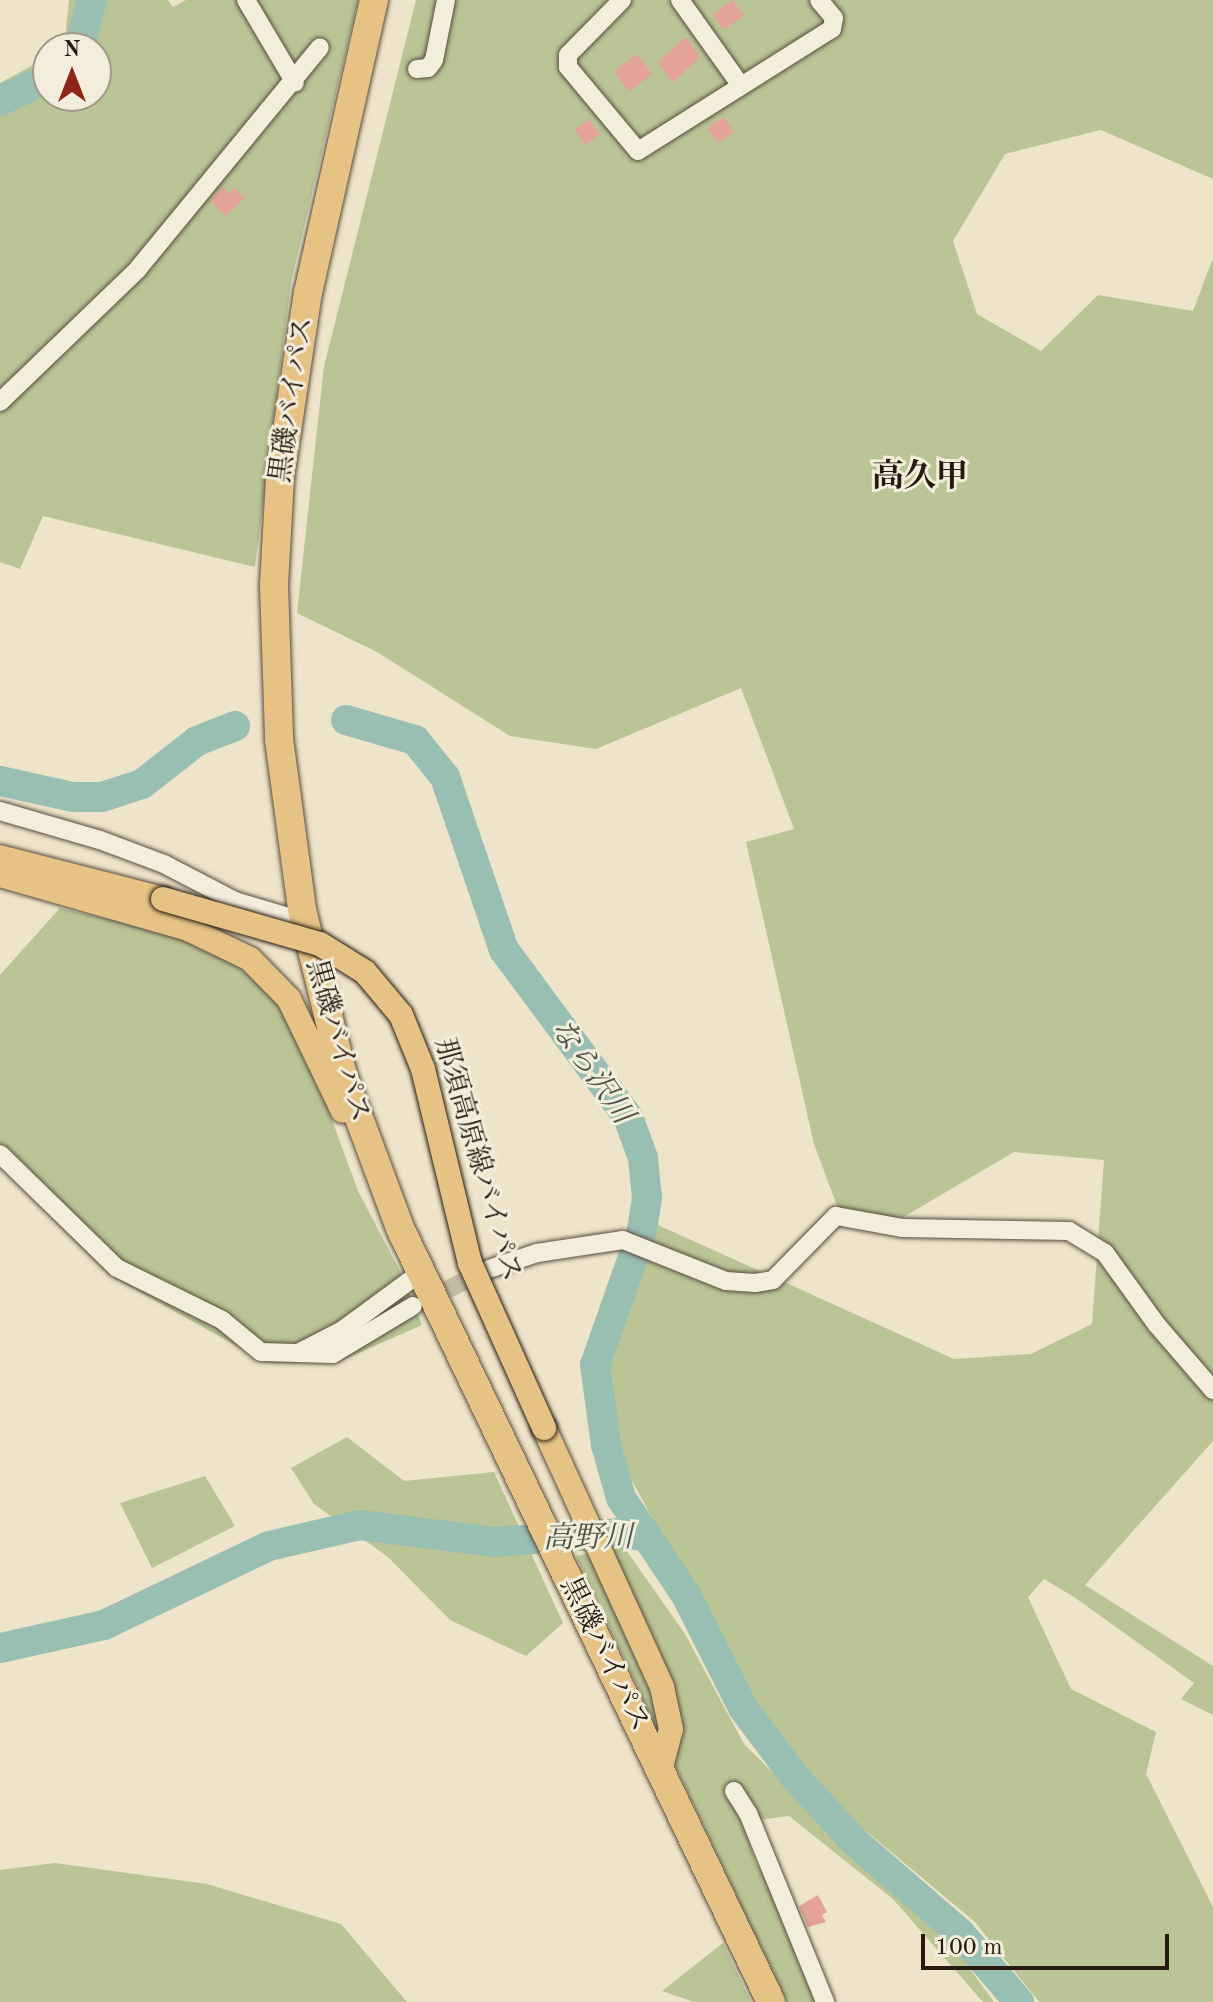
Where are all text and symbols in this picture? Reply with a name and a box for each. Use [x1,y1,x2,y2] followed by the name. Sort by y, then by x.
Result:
[32,32,112,112] north arrow
[64,39,80,61] text: N
[265,314,321,486] street label: 黒磯バイパス
[872,459,968,497] district label: 高久甲
[298,956,376,1126] street label: 黒磯バイパス
[542,1013,640,1131] water label: なら沢川
[426,1034,528,1286] street label: 那須高原線バイパス
[543,1520,633,1558] water label: 高野川
[552,1572,656,1738] street label: 黒磯バイパス
[925,1918,1173,1968] scale bar
[935,1936,1003,1960] text: 100 m

